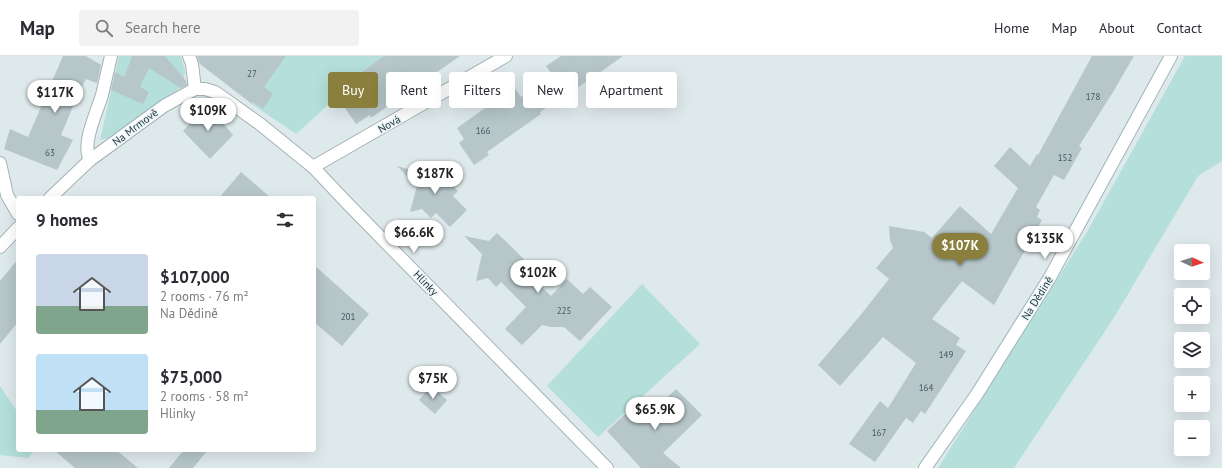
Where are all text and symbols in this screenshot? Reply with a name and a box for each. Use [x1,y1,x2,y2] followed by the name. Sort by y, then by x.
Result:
[79,10,359,46] search box
[20,16,55,40] text: Map
[93,17,115,39] icon: search
[125,18,201,37] text: Search here
[994,19,1029,37] text: Home
[1051,19,1077,37] text: Map
[1099,19,1135,37] text: About
[1157,19,1202,37] text: Contact
[247,68,257,79] house number: 27
[328,72,378,108] chip: Buy
[386,72,441,108] chip: Rent
[449,72,515,108] chip: Filters
[523,72,578,108] chip: New
[586,72,677,108] chip: Apartment
[27,80,83,114] pin: $117K
[36,84,74,101] text: $117K
[1086,91,1100,102] house number: 178
[180,98,236,132] pin: $109K
[189,102,227,119] text: $109K
[109,105,161,149] street label: Na Mrmově
[375,112,403,136] street label: Nová
[476,125,490,136] house number: 166
[45,147,55,158] house number: 63
[1058,152,1072,163] house number: 152
[407,161,463,195] pin: $187K
[416,165,454,182] text: $187K
[36,209,98,231] text: 9 homes
[274,209,296,231] icon: filters
[381,220,447,254] pin: $66.6K
[394,224,434,241] text: $66.6K
[1017,226,1073,260] pin: $135K
[1026,230,1064,247] text: $135K
[932,233,988,267] pin: $107K
[941,237,979,254] text: $107K
[1174,244,1210,280] north arrow
[1174,244,1210,456] map controls
[510,260,566,294] pin: $102K
[519,264,557,281] text: $102K
[160,266,230,288] text: $107,000
[411,267,442,299] street label: Hlinky
[68,270,116,318] icon: home
[1018,273,1056,323] street label: Na Dědině
[160,288,249,305] text: 2 rooms · 76 m²
[1174,288,1210,324] button: locate
[160,305,218,322] text: Na Dědině
[557,305,571,316] house number: 225
[341,311,355,322] house number: 201
[1174,332,1210,368] button: layers
[939,349,953,360] house number: 149
[160,366,222,388] text: $75,000
[409,366,457,400] pin: $75K
[68,370,116,418] icon: home
[418,370,448,387] text: $75K
[1174,376,1210,412] button: +
[919,382,933,393] house number: 164
[160,388,249,405] text: 2 rooms · 58 m²
[622,397,688,431] pin: $65.9K
[635,401,675,418] text: $65.9K
[160,405,195,422] text: Hlinky
[1174,420,1210,456] button: −
[872,427,886,438] house number: 167

